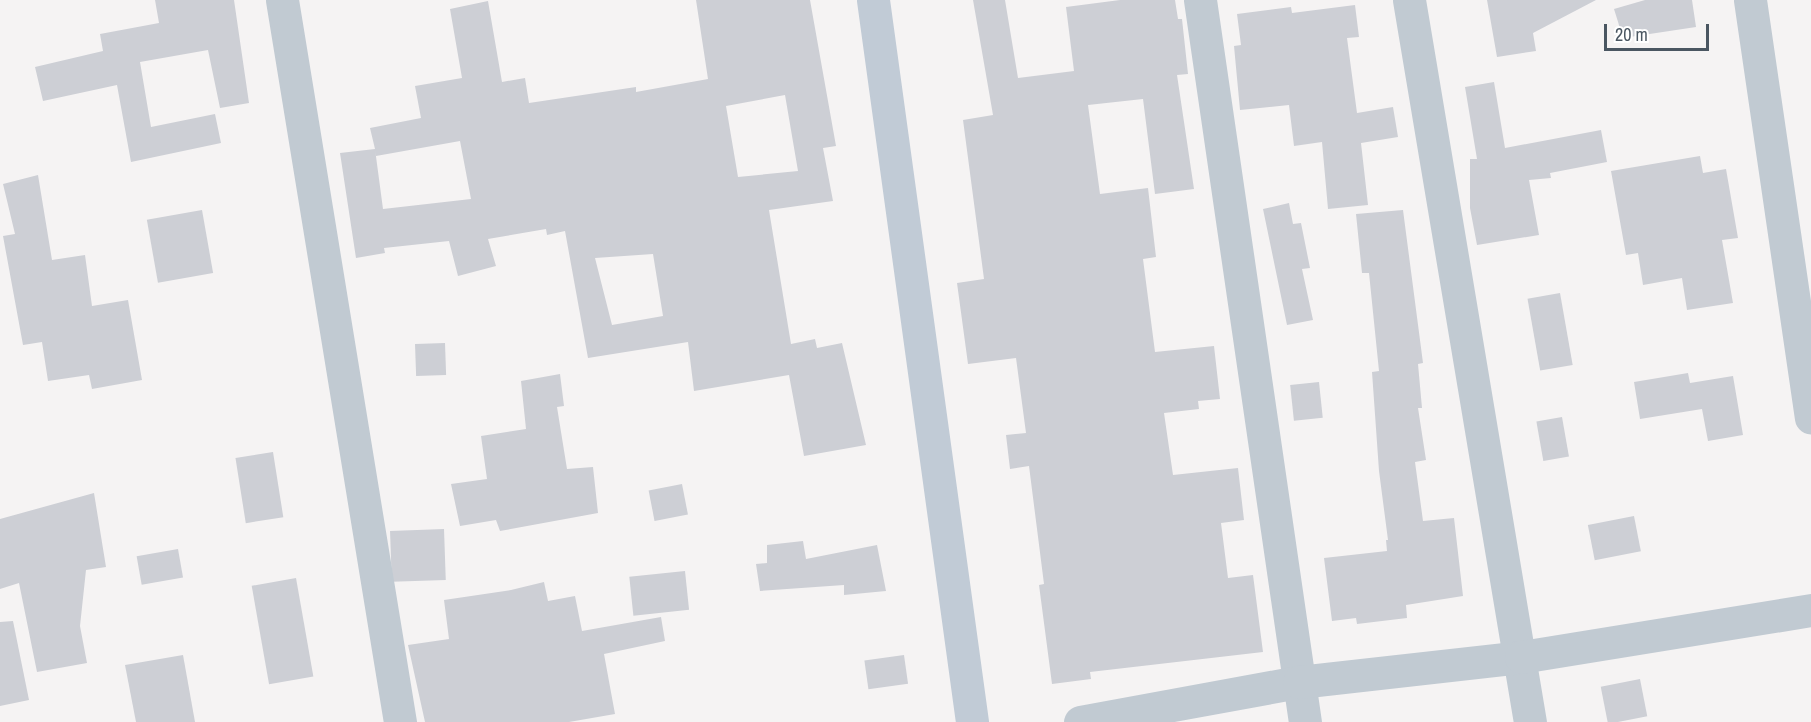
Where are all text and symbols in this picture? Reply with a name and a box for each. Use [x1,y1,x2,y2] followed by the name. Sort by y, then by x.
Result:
[1607,12,1712,50] scale bar
[1615,22,1648,47] text: 20 m

